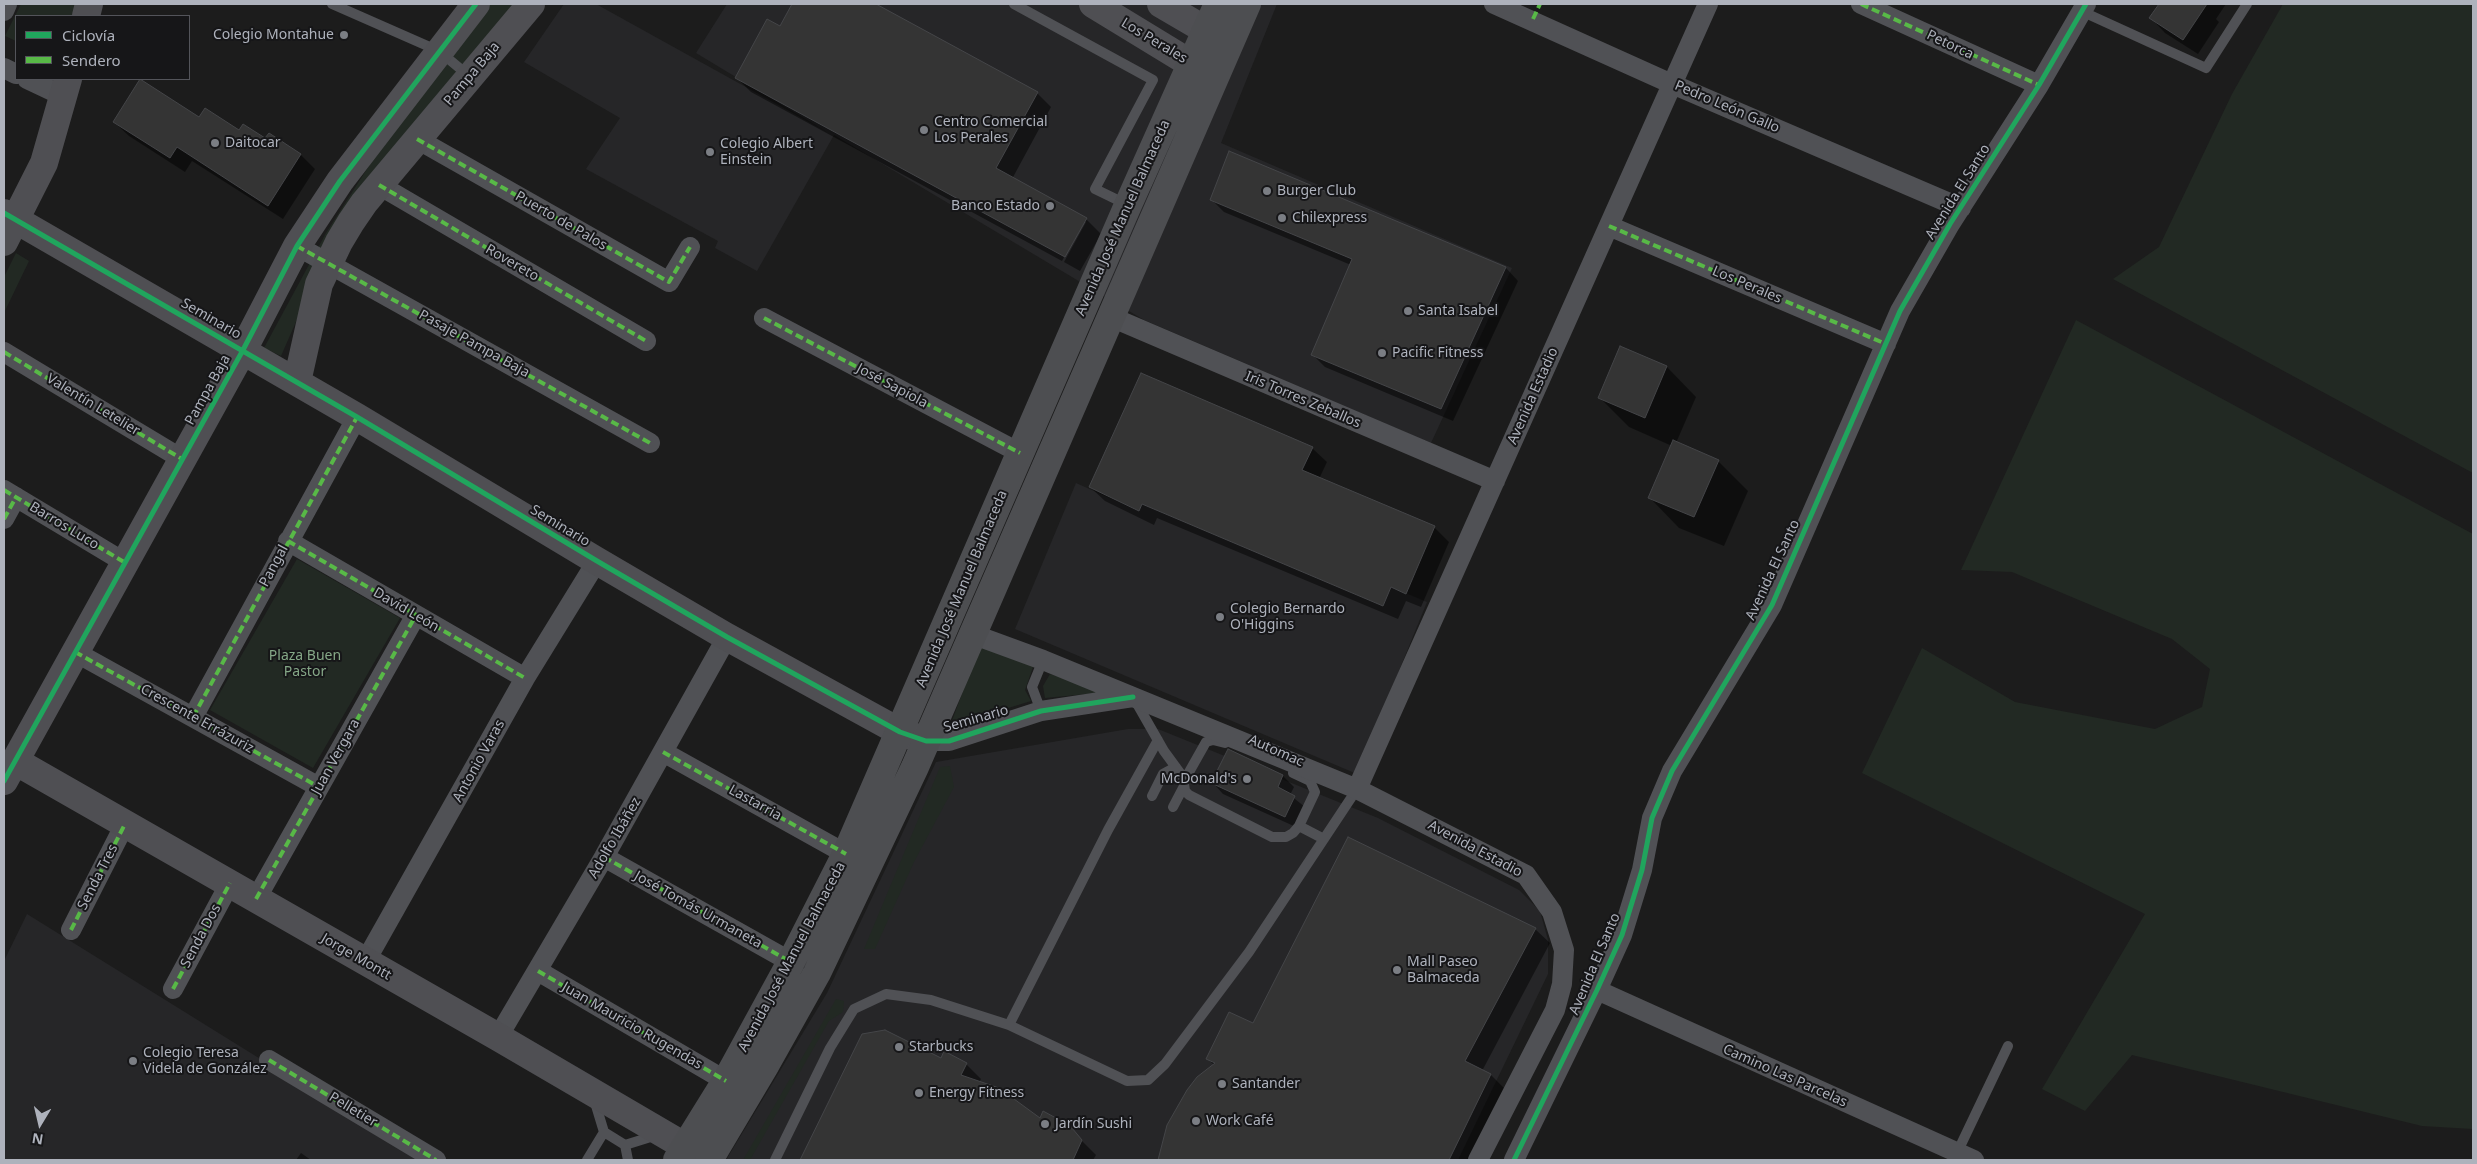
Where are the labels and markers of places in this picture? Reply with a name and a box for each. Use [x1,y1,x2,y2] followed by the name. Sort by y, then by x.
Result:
[213,27,334,43] place label: Colegio Montahue
[338,29,350,41] marker: Colegio Montahue
[934,114,1048,146] place label: Centro Comercial Los Perales
[918,124,930,136] marker: Centro Comercial Los Perales
[225,135,281,151] place label: Daitocar
[720,136,813,168] place label: Colegio Albert Einstein
[209,137,221,149] marker: Daitocar
[704,146,716,158] marker: Colegio Albert Einstein
[1277,183,1356,199] place label: Burger Club
[1261,185,1273,197] marker: Burger Club
[951,198,1040,214] place label: Banco Estado
[1044,200,1056,212] marker: Banco Estado
[1292,210,1367,226] place label: Chilexpress
[1276,212,1288,224] marker: Chilexpress
[1418,303,1498,319] place label: Santa Isabel
[1402,305,1414,317] marker: Santa Isabel
[1392,345,1483,361] place label: Pacific Fitness
[1376,347,1388,359] marker: Pacific Fitness
[1230,601,1345,634] place label: Colegio Bernardo O'Higgins
[1214,611,1226,623] marker: Colegio Bernardo O'Higgins
[1161,771,1237,787] place label: McDonald's
[1241,773,1253,785] marker: McDonald's
[1407,954,1480,986] place label: Mall Paseo Balmaceda
[1391,964,1403,976] marker: Mall Paseo Balmaceda
[909,1039,974,1055] place label: Starbucks
[893,1041,905,1053] marker: Starbucks
[143,1045,266,1078] place label: Colegio Teresa Videla de González
[127,1055,139,1067] marker: Colegio Teresa Videla de González
[1232,1076,1300,1092] place label: Santander
[1216,1078,1228,1090] marker: Santander
[929,1085,1024,1101] place label: Energy Fitness
[913,1087,925,1099] marker: Energy Fitness
[1206,1113,1274,1129] place label: Work Café
[1190,1115,1202,1127] marker: Work Café
[1055,1116,1132,1132] place label: Jardín Sushi
[1039,1118,1051,1130] marker: Jardín Sushi

